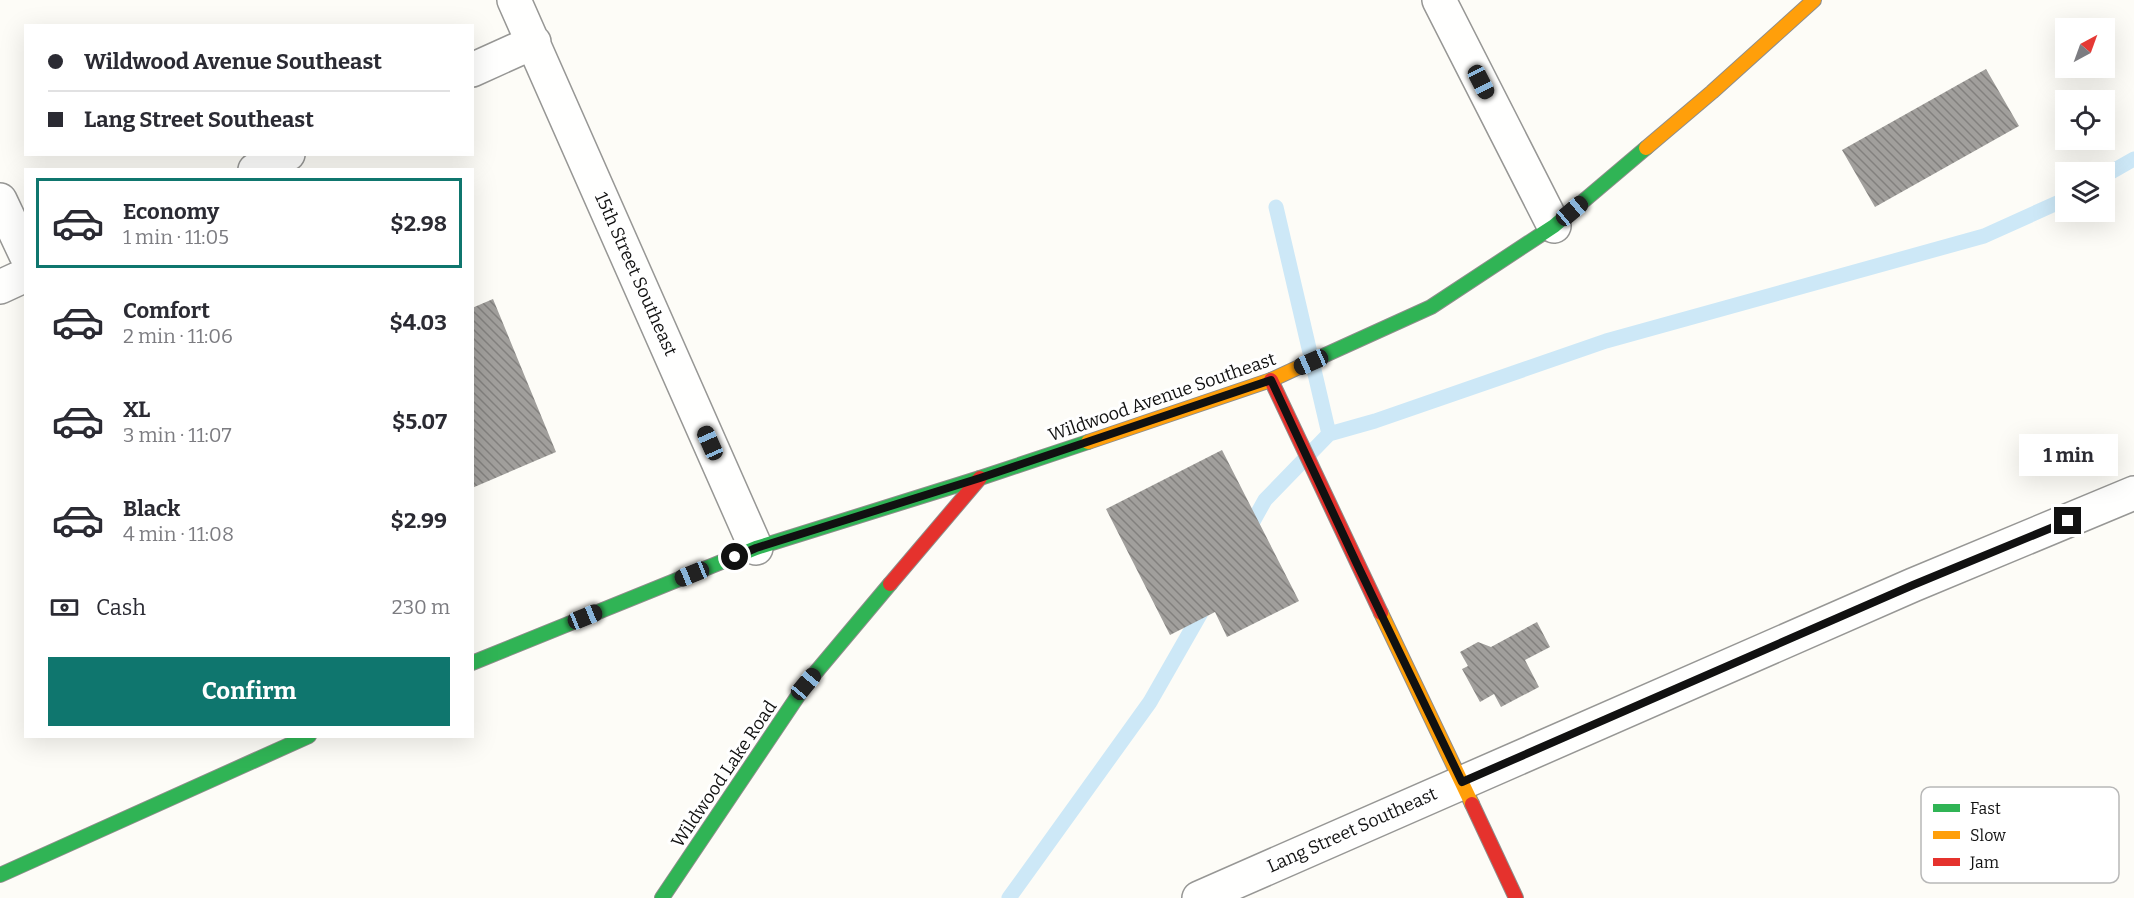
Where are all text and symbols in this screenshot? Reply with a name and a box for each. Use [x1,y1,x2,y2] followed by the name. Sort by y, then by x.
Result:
[2055,18,2115,78] north arrow
[2055,18,2115,222] map controls
[84,48,382,75] text: Wildwood Avenue Southeast
[1465,62,1497,102] car
[2055,90,2115,150] button: locate
[84,106,314,133] text: Lang Street Southeast
[2055,162,2115,222] button: layers
[590,189,682,360] street label: 15th Street Southeast
[1552,193,1592,229] car
[51,196,105,250] icon: car
[123,198,219,225] text: Economy
[390,210,447,237] text: $2.98
[123,225,229,249] text: 1 min · 11:05
[51,295,105,349] icon: car
[123,297,210,324] text: Comfort
[389,309,447,336] text: $4.03
[123,324,233,348] text: 2 min · 11:06
[1291,346,1331,378] car
[1046,348,1279,446] street label: Wildwood Avenue Southeast
[51,394,105,448] icon: car
[123,396,150,423] text: XL
[392,408,447,435] text: $5.07
[123,423,232,447] text: 3 min · 11:07
[694,423,726,463] car
[2018,434,2118,476] callout: 1 min
[2043,443,2094,467] text: 1 min
[51,493,105,547] icon: car
[123,495,180,522] text: Black
[391,507,447,534] text: $2.99
[2054,507,2081,534] route end
[123,522,234,546] text: 4 min · 11:08
[721,543,748,570] route start
[672,559,712,589] car
[48,591,81,624] icon: cash
[96,594,146,621] text: Cash
[392,595,450,619] text: 230 m
[565,602,605,632] car
[48,657,450,726] button: Confirm
[788,664,824,704] car
[667,696,782,852] street label: Wildwood Lake Road
[1264,782,1441,877] street label: Lang Street Southeast
[1921,787,2119,883] legend
[1970,799,2001,818] text: Fast
[1970,826,2006,845] text: Slow
[1969,853,1999,872] text: Jam

